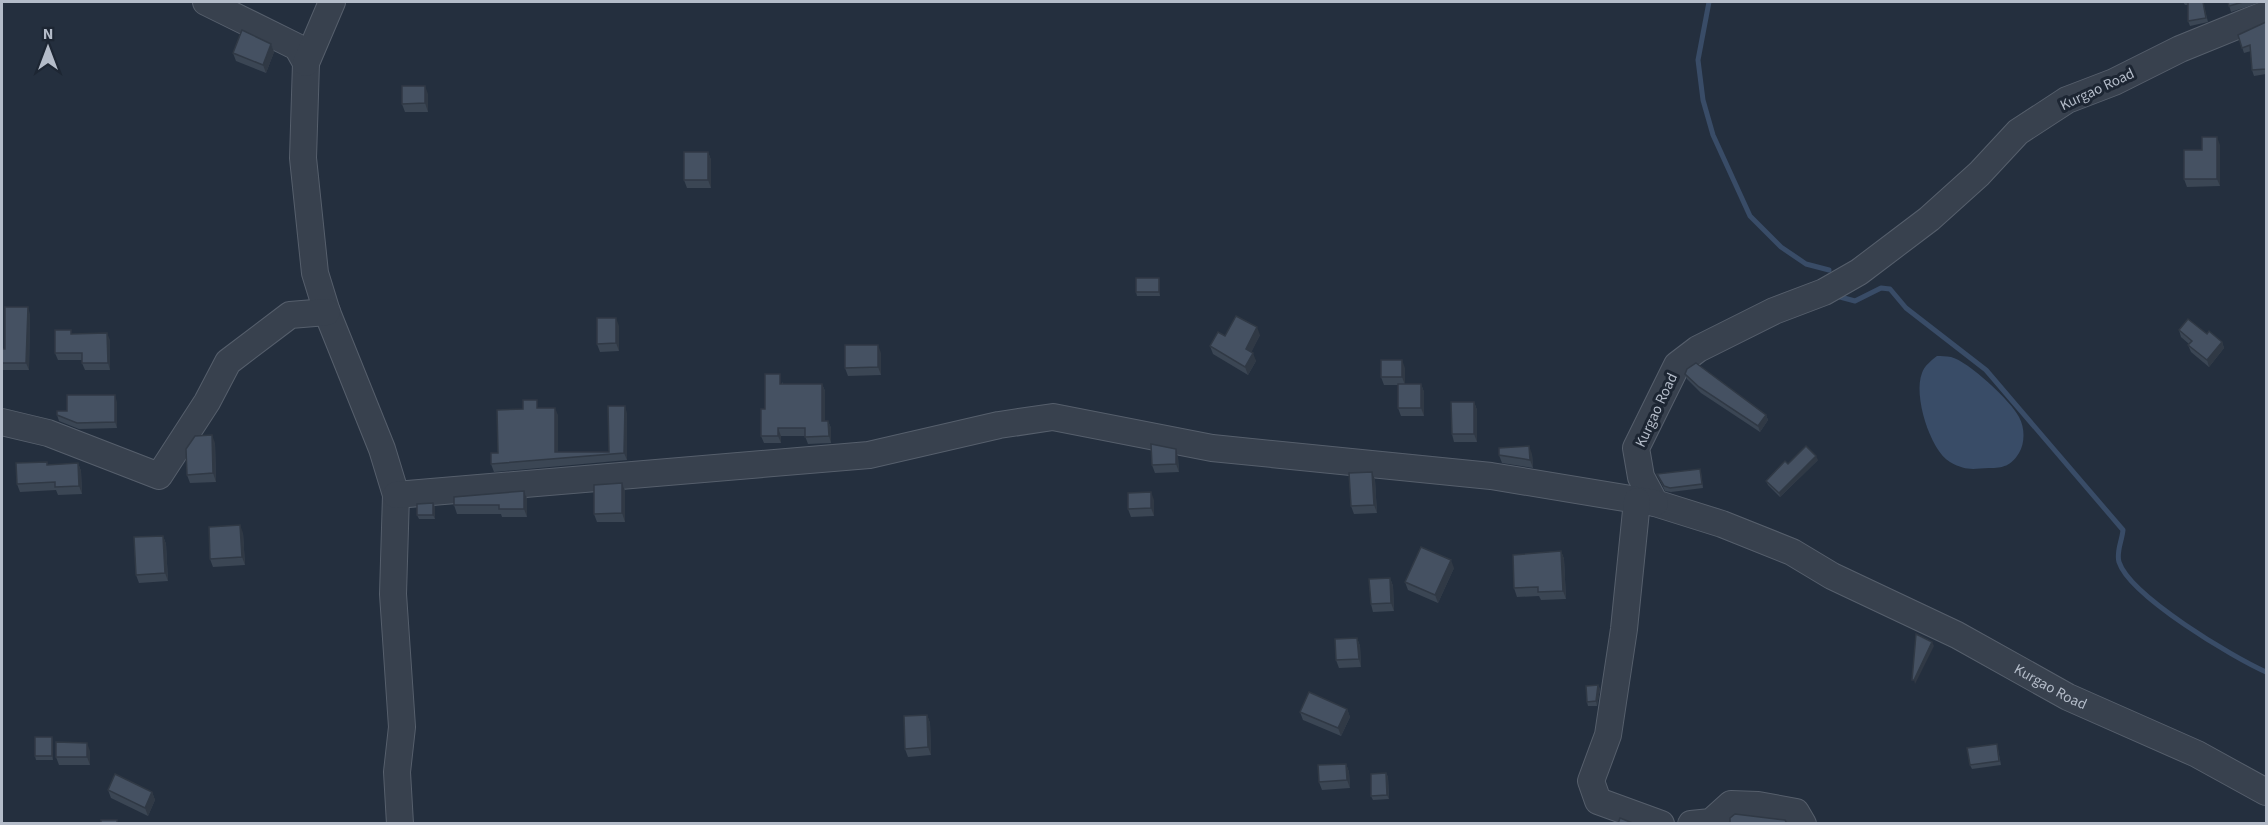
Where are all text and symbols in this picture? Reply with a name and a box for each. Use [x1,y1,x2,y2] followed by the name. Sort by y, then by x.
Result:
[18,18,78,78] north arrow
[43,23,53,45] text: N
[2057,63,2138,116] street label: Kurgao Road
[1630,370,1683,451] street label: Kurgao Road
[2010,659,2090,715] street label: Kurgao Road

